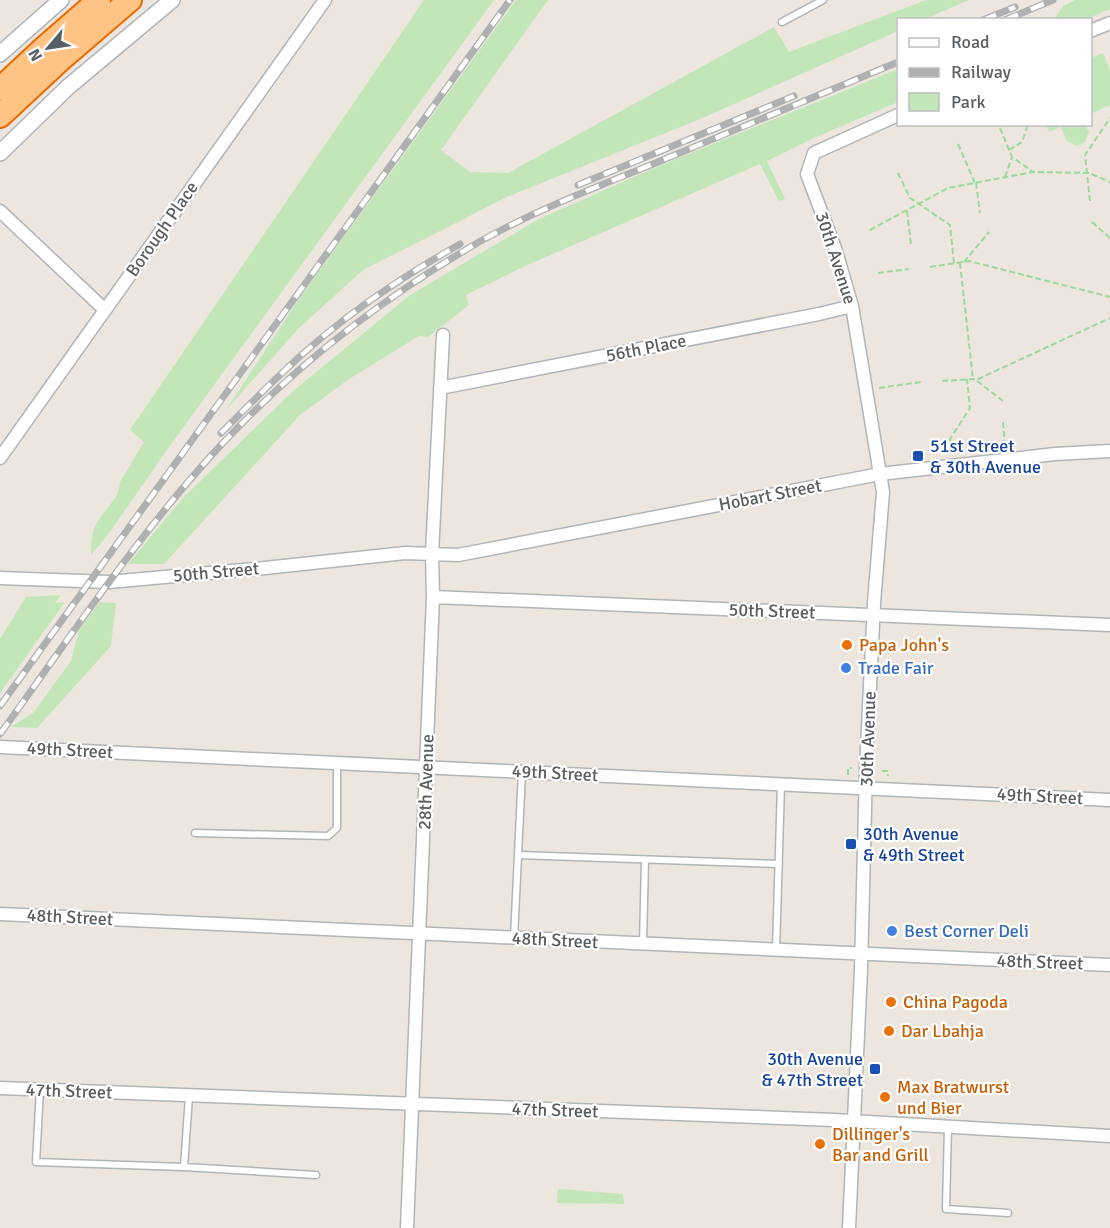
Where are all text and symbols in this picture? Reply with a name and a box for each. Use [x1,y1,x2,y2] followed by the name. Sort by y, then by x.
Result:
[18,18,78,78] north arrow
[897,18,1092,126] legend
[951,31,990,53] text: Road
[24,45,47,65] text: N
[951,61,1012,83] text: Railway
[951,91,986,113] text: Park
[121,177,203,281] street label: Borough Place
[811,209,861,307] street label: 30th Avenue
[604,329,688,367] street label: 56th Place
[930,435,1041,478] place label: 51st Street & 30th Avenue
[911,449,925,463] marker: 51st Street & 30th Avenue
[717,474,823,516] street label: Hobart Street
[172,557,260,587] street label: 50th Street
[728,598,816,624] street label: 50th Street
[859,634,949,656] place label: Papa John's
[840,638,854,652] marker: Papa John's
[858,657,934,679] place label: Trade Fair
[839,661,853,675] marker: Trade Fair
[855,691,881,787] street label: 30th Avenue
[413,734,439,830] street label: 28th Avenue
[26,737,114,763] street label: 49th Street
[511,760,599,786] street label: 49th Street
[996,783,1084,809] street label: 49th Street
[863,823,965,866] place label: 30th Avenue & 49th Street
[844,837,858,851] marker: 30th Avenue & 49th Street
[26,904,114,930] street label: 48th Street
[904,920,1029,942] place label: Best Corner Deli
[885,924,899,938] marker: Best Corner Deli
[511,927,599,953] street label: 48th Street
[996,949,1084,975] street label: 48th Street
[903,991,1008,1013] place label: China Pagoda
[884,995,898,1009] marker: China Pagoda
[901,1020,984,1042] place label: Dar Lbahja
[882,1024,896,1038] marker: Dar Lbahja
[761,1048,863,1091] place label: 30th Avenue & 47th Street
[868,1062,882,1076] marker: 30th Avenue & 47th Street
[897,1076,1009,1119] place label: Max Bratwurst und Bier
[25,1078,113,1104] street label: 47th Street
[878,1090,892,1104] marker: Max Bratwurst und Bier
[511,1097,599,1123] street label: 47th Street
[832,1123,929,1166] place label: Dillinger's Bar and Grill
[813,1137,827,1151] marker: Dillinger's Bar and Grill

